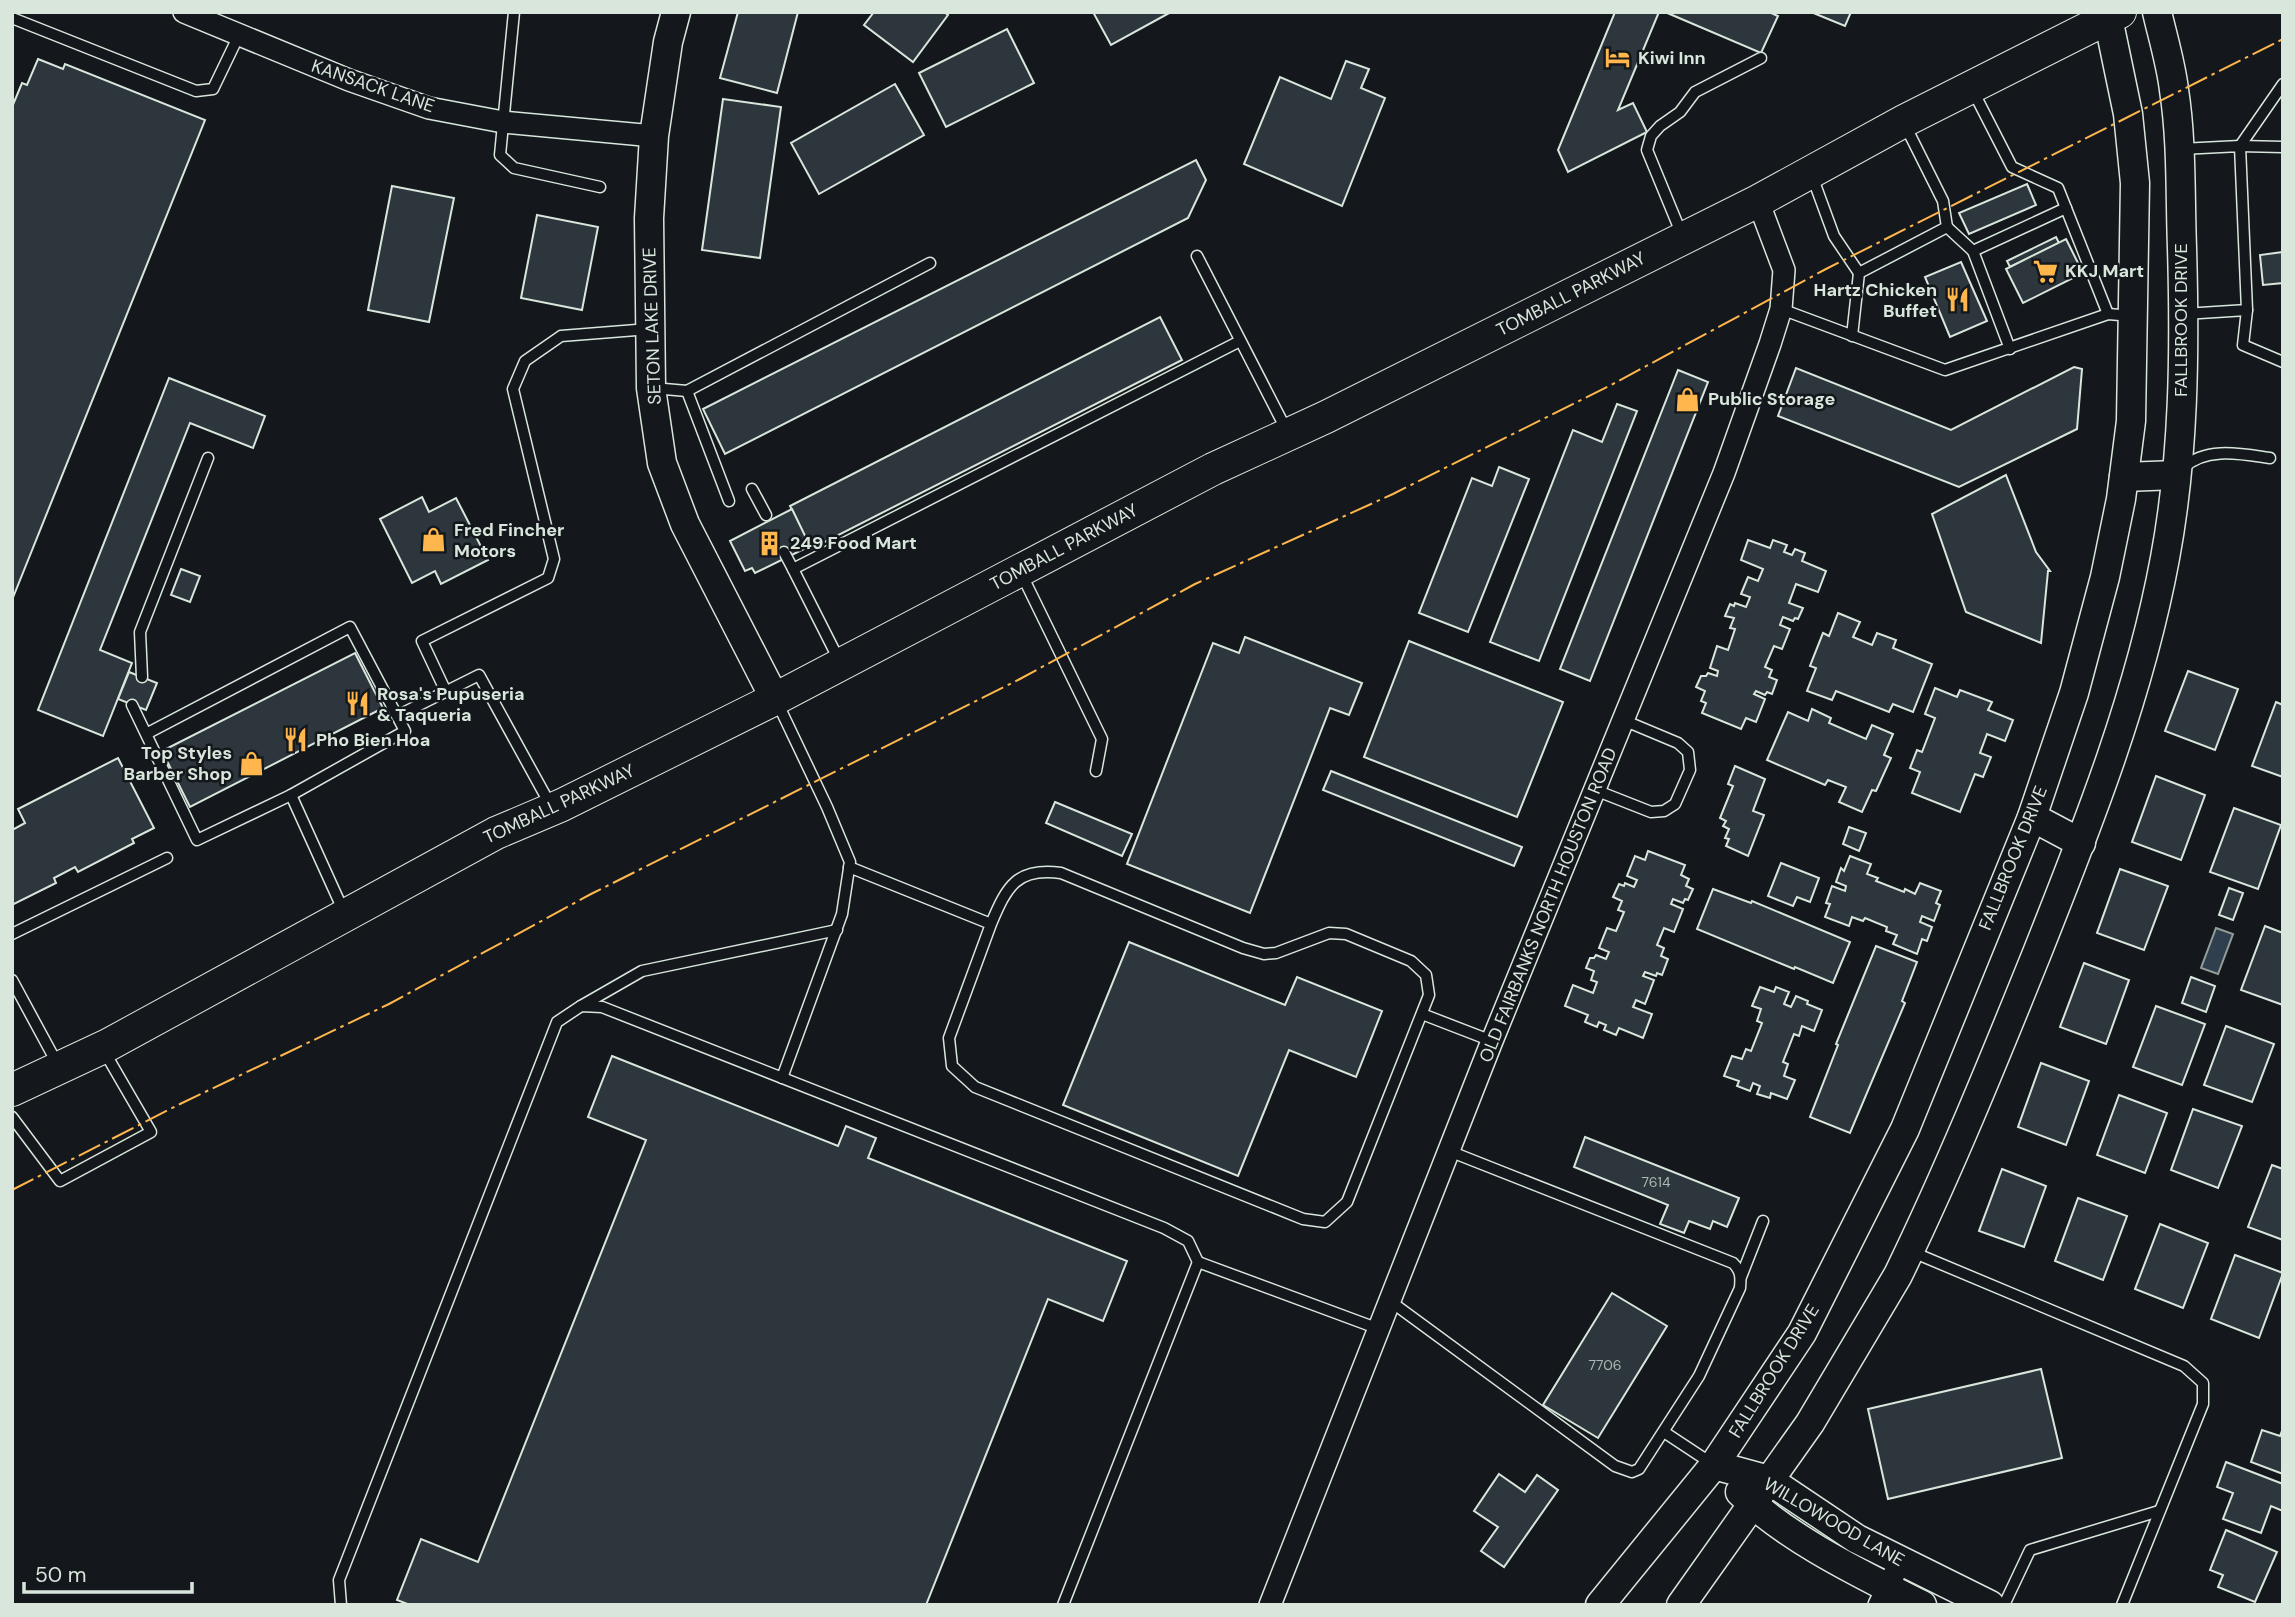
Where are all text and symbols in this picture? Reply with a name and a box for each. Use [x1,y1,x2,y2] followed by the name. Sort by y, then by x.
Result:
[1604,44,1632,72] hotel icon: Kiwi Inn
[1638,46,1706,70] place label: Kiwi Inn
[308,54,438,118] street label: KANSACK LANE
[2169,243,2193,397] street label: FALLBROOK DRIVE
[1492,246,1650,342] street label: TOMBALL PARKWAY
[637,247,667,405] street label: SETON LAKE DRIVE
[2031,257,2059,285] supermarket icon: KKJ Mart
[2065,259,2144,283] place label: KKJ Mart
[1814,278,1937,323] place label: Hartz Chicken Buffet
[1943,286,1971,314] restaurant icon: Hartz Chicken Buffet
[1674,385,1702,413] shop icon: Public Storage
[1708,387,1836,411] place label: Public Storage
[986,498,1143,596] street label: TOMBALL PARKWAY
[454,518,564,563] place label: Fred Fincher Motors
[420,526,448,554] shop icon: Fred Fincher Motors
[756,529,784,557] building icon: 249 Food Mart
[790,531,917,555] place label: 249 Food Mart
[377,682,525,727] place label: Rosa's Pupuseria & Taqueria
[343,690,371,718] restaurant icon: Rosa's Pupuseria & Taqueria
[282,726,310,754] restaurant icon: Pho Bien Hoa
[316,728,430,752] place label: Pho Bien Hoa
[124,741,232,786] place label: Top Styles Barber Shop
[1474,744,1622,1066] street label: OLD FAIRBANKS NORTH HOUSTON ROAD
[238,749,266,777] shop icon: Top Styles Barber Shop
[480,758,639,850] street label: TOMBALL PARKWAY
[1973,782,2053,934] street label: FALLBROOK DRIVE
[1642,1173,1671,1191] house number: 7614
[1723,1300,1825,1442] street label: FALLBROOK DRIVE
[1588,1356,1622,1374] house number: 7706
[1759,1472,1909,1572] street label: WILLOWOOD LANE
[24,1550,192,1594] scale bar
[35,1561,86,1589] text: 50 m

